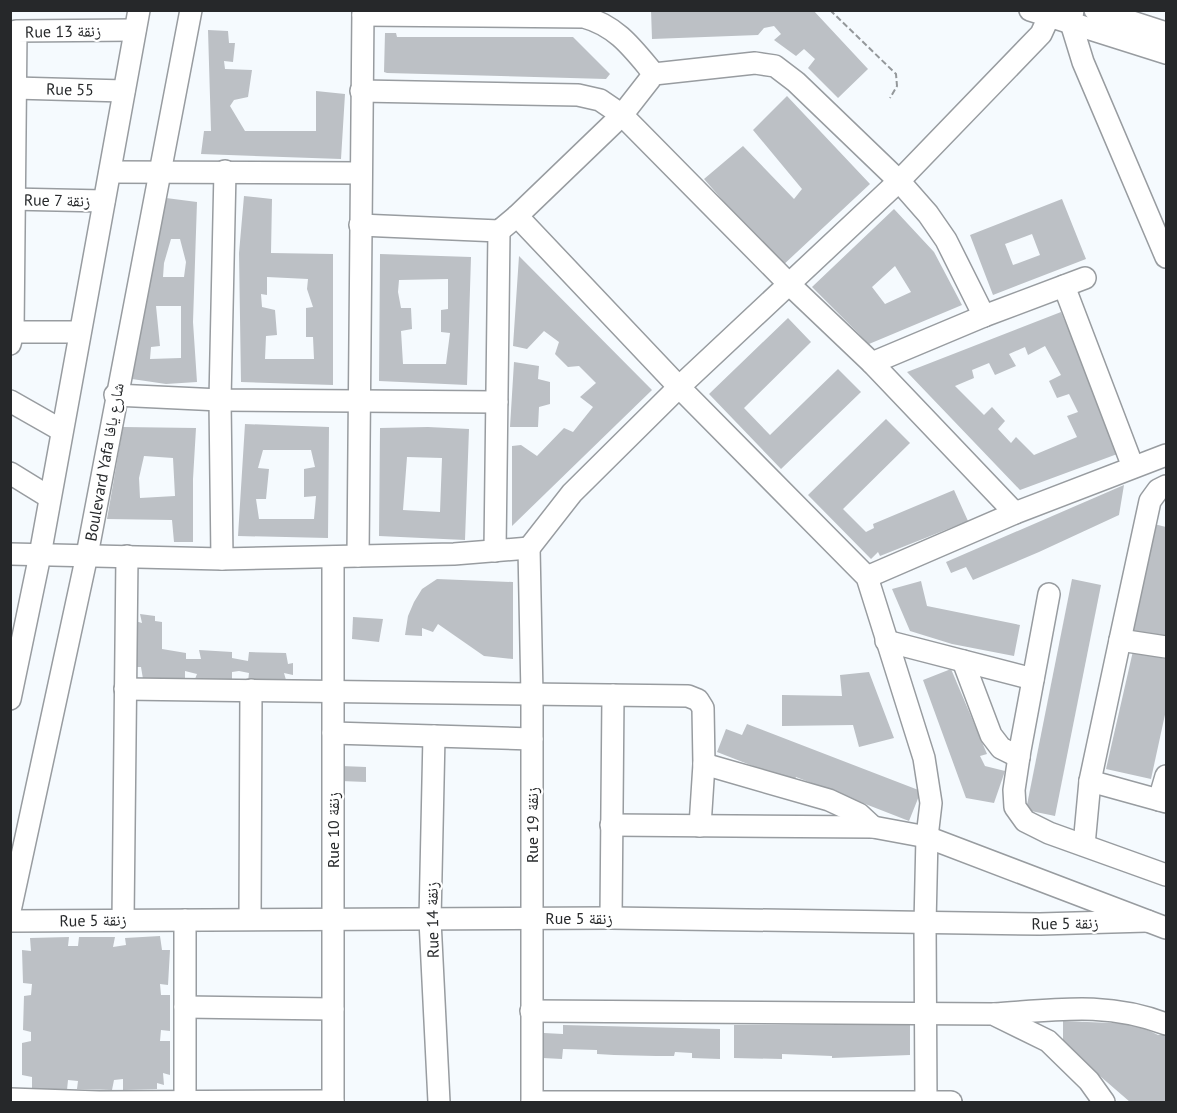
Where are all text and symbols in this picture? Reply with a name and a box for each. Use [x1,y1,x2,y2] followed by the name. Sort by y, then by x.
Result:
[25,20,101,42] street label: Rue 13 زنقة
[46,79,94,99] street label: Rue 55
[24,189,90,211] street label: Rue 7 زنقة
[80,381,129,543] street label: Boulevard Yafa شارع يافا
[522,787,542,863] street label: Rue 19 زنقة
[323,792,343,868] street label: Rue 10 زنقة
[421,882,443,958] street label: Rue 14 زنقة
[545,908,613,928] street label: Rue 5 زنقة
[59,909,127,931] street label: Rue 5 زنقة
[1031,912,1099,934] street label: Rue 5 زنقة

